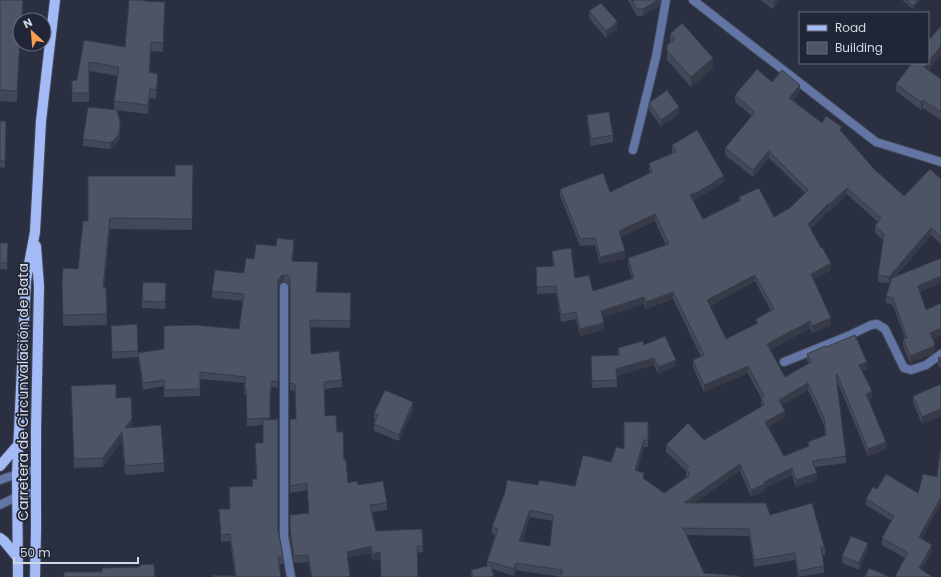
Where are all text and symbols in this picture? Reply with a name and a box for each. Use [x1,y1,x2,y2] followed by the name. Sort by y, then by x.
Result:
[12,12,52,52] north arrow
[799,12,929,64] legend
[20,14,35,32] text: N
[835,19,866,36] text: Road
[835,39,883,56] text: Building
[13,263,33,521] street label: Carretera de Circunvalación de Bata
[14,539,138,565] scale bar
[20,544,51,561] text: 50 m

